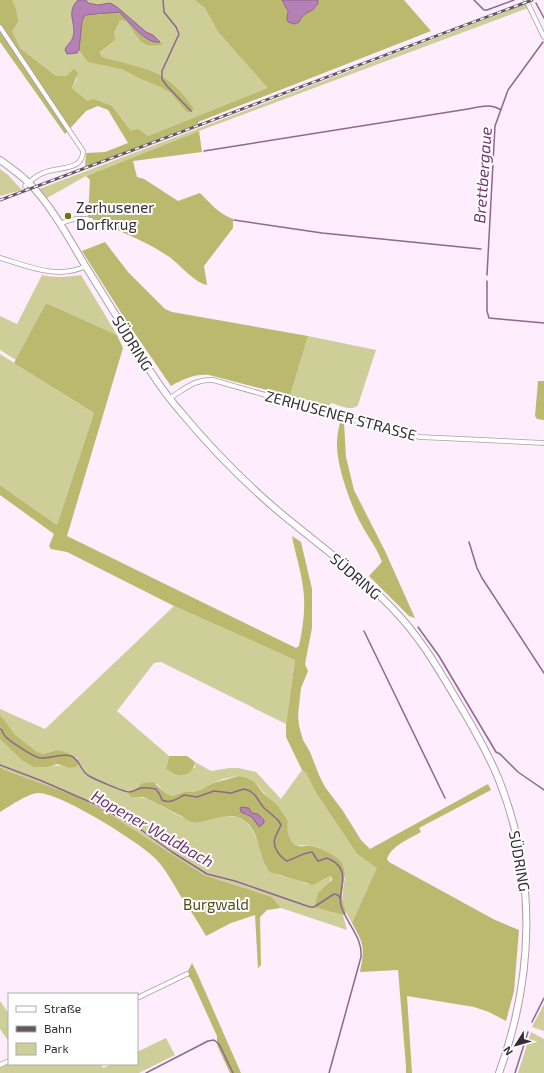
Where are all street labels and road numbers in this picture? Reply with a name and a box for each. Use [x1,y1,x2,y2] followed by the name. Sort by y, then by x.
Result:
[109,312,157,374] street label: SÜDRING
[264,386,418,444] street label: ZERHUSENER STRASSE
[327,549,385,603] street label: SÜDRING
[506,829,534,893] street label: SÜDRING

